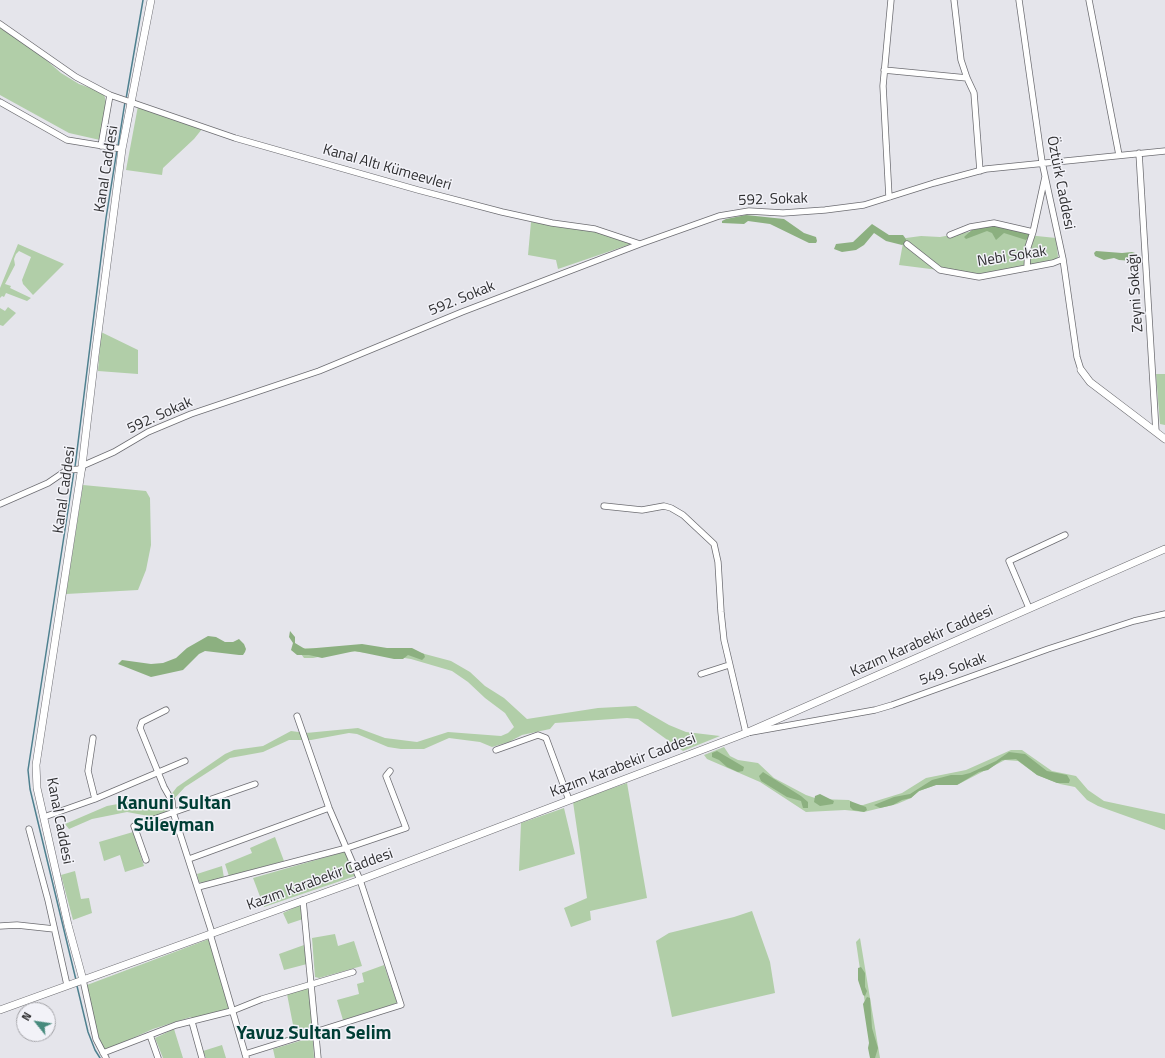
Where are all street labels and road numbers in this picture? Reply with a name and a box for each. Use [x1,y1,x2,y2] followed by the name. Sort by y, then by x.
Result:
[91,124,123,214] street label: Kanal Caddesi
[1042,135,1078,231] street label: Öztürk Caddesi
[320,141,454,195] street label: Kanal Altı Kümeevleri
[738,190,808,210] street label: 592. Sokak
[976,243,1048,271] street label: Nebi Sokak
[1124,253,1148,333] street label: Zeyni Sokağı
[426,278,498,320] street label: 592. Sokak
[125,394,195,438] street label: 592. Sokak
[50,445,80,535] street label: Kanal Caddesi
[848,602,996,682] street label: Kazım Karabekir Caddesi
[917,650,989,690] street label: 549. Sokak
[548,730,698,802] street label: Kazım Karabekir Caddesi
[42,776,76,866] street label: Kanal Caddesi
[244,845,396,915] street label: Kazım Karabekir Caddesi

